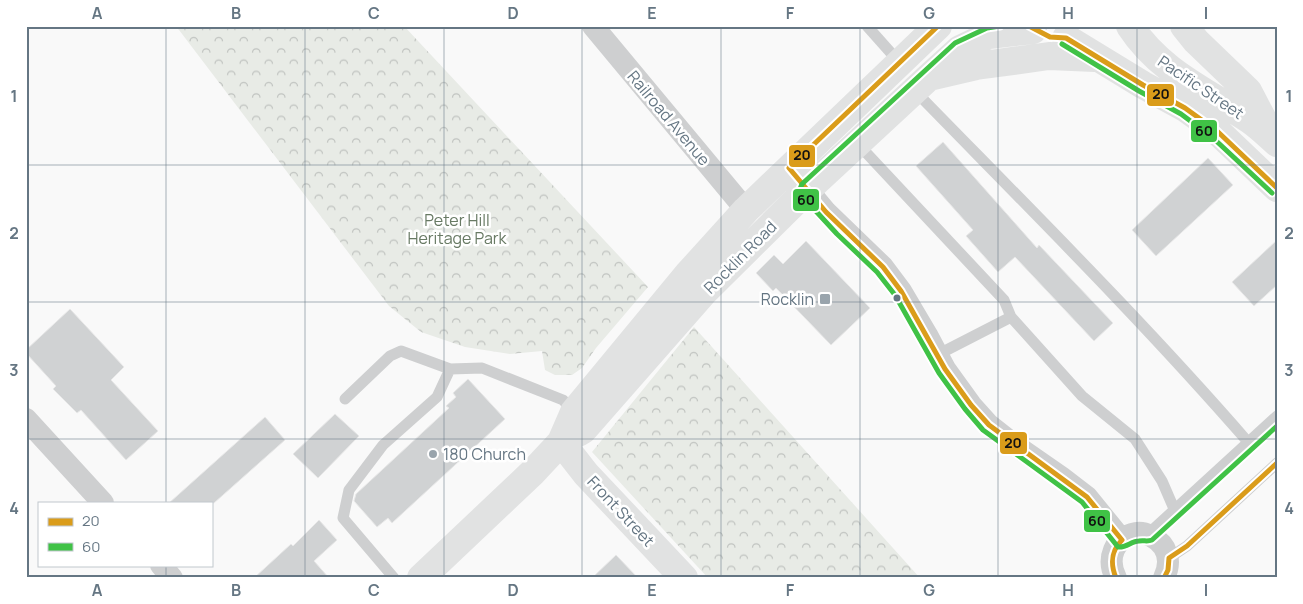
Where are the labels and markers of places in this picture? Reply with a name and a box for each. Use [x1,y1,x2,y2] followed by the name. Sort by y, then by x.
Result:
[761,288,814,310] place label: Rocklin
[818,292,832,306] marker: Rocklin
[892,293,902,303] unlabelled marker
[443,443,526,465] place label: 180 Church
[427,448,439,460] marker: 180 Church

